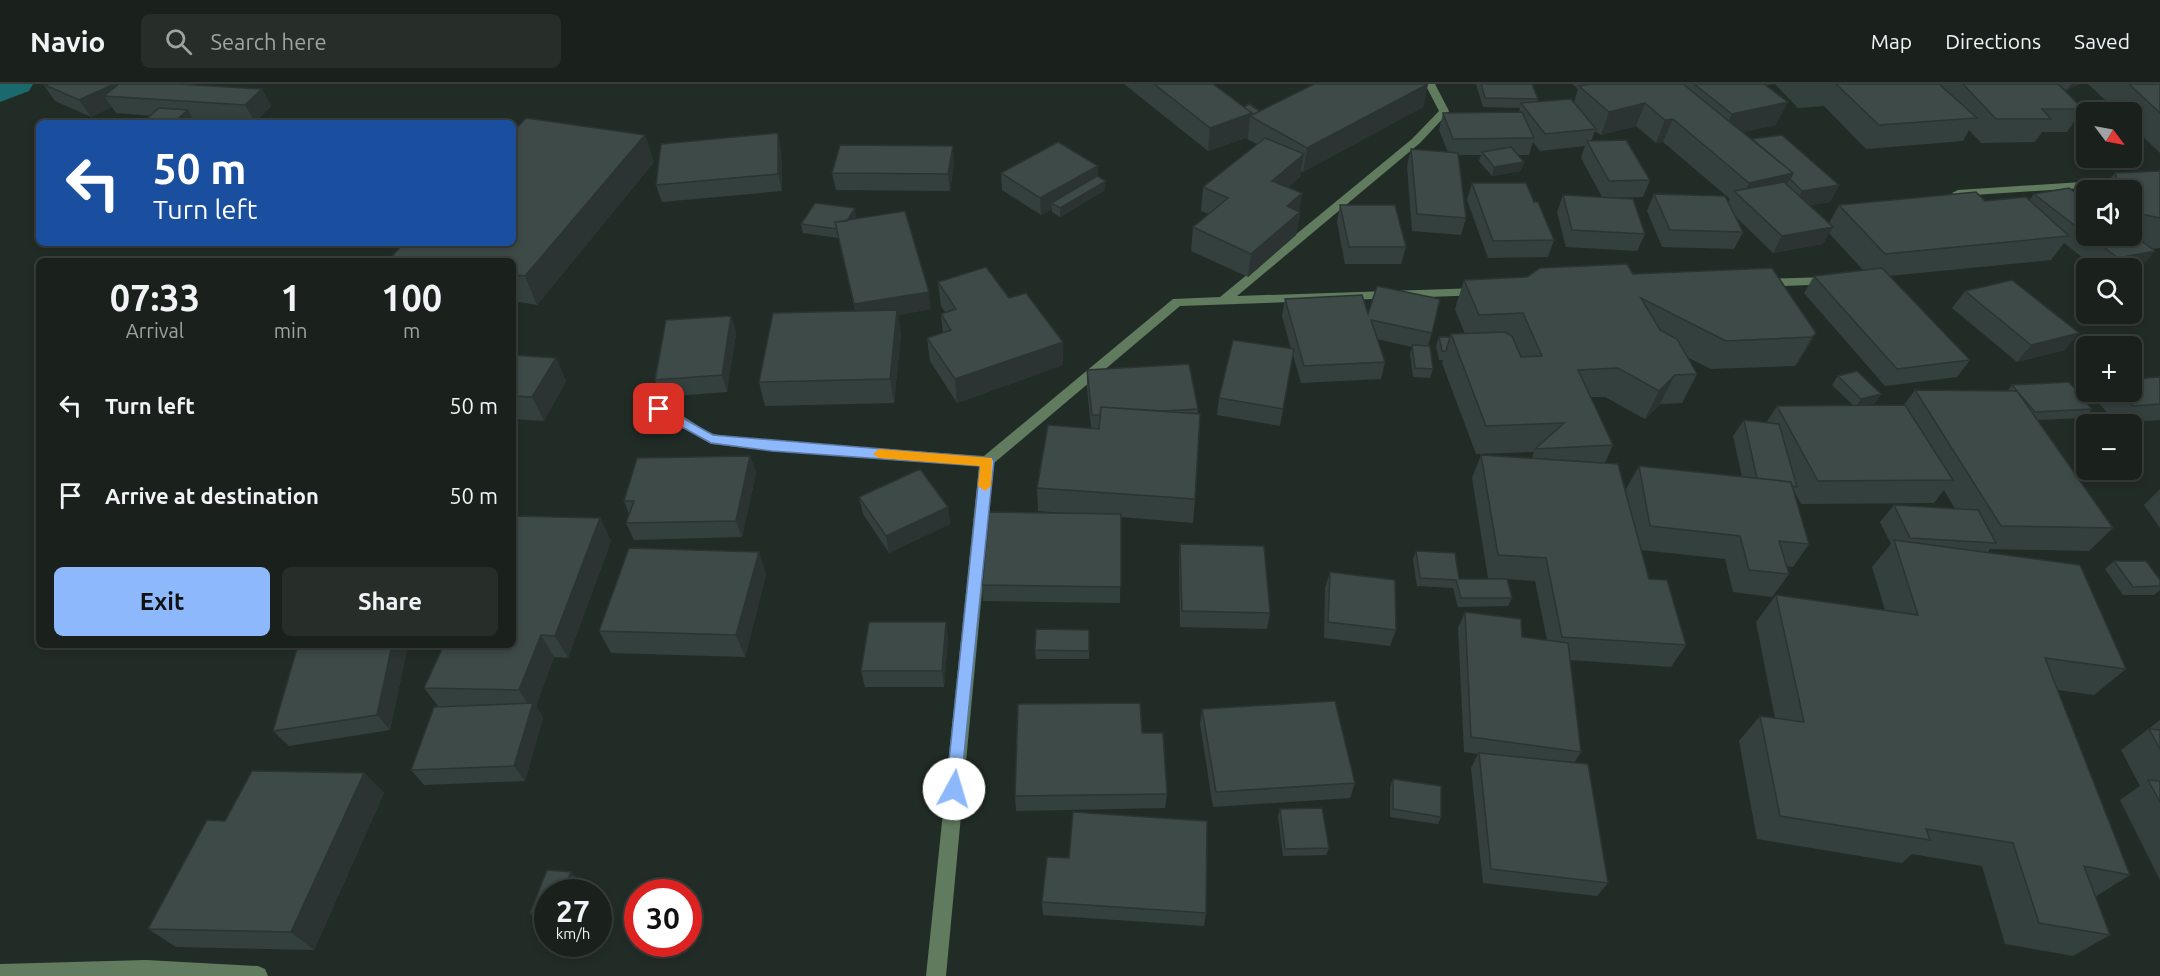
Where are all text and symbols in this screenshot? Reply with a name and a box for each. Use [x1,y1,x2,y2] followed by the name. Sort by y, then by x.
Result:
[141,14,561,68] search box
[162,25,195,58] icon: search
[30,26,105,57] text: Navio
[210,29,327,54] text: Search here
[1871,29,1912,53] text: Map
[1945,29,2041,53] text: Directions
[2074,29,2130,53] text: Saved
[2076,102,2142,168] north arrow
[2076,102,2142,480] map controls
[54,144,132,222] icon: left
[153,145,247,192] text: 50 m
[2076,180,2142,246] button: sound
[153,194,257,224] text: Turn left
[2076,258,2142,324] button: search
[110,277,200,318] text: 07:33
[280,277,301,318] text: 1
[381,277,442,318] text: 100
[126,319,184,342] text: Arrival
[274,319,307,342] text: min
[403,319,420,342] text: m
[2076,336,2142,402] button: +
[633,383,684,434] pin
[54,389,87,422] icon: left
[642,392,675,425] icon: arrive
[105,393,195,418] text: Turn left
[449,393,498,418] text: 50 m
[2076,414,2142,480] button: −
[54,479,87,512] icon: arrive
[105,483,319,508] text: Arrive at destination
[449,483,498,508] text: 50 m
[54,567,270,636] button: Exit
[282,567,498,636] button: Share
[922,757,986,821] position arrow
[624,879,702,957] speed limit sign: 30
[556,894,590,928] text: 27
[556,925,590,942] text: km/h

